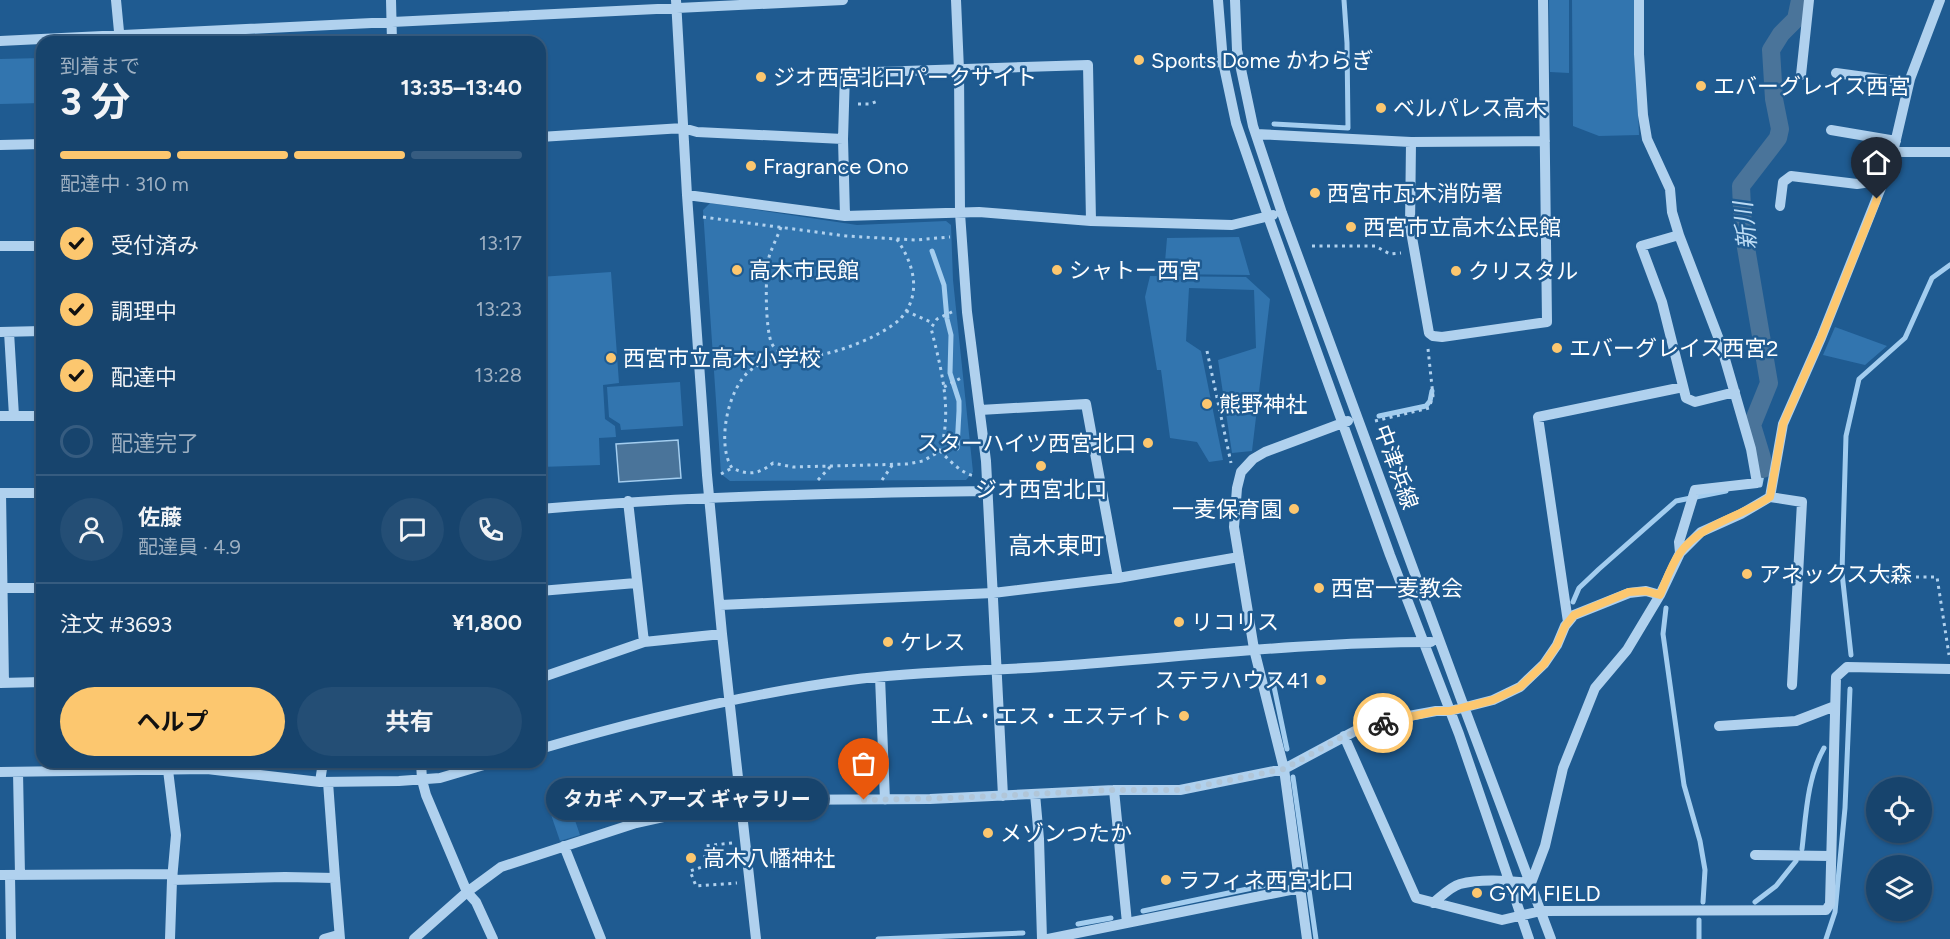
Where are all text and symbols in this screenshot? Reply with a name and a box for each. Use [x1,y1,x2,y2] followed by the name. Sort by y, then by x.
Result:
[1151,47,1374,74] place label: Sports Dome かわらぎ
[1132,53,1146,67] marker: Sports Dome かわらぎ
[60,54,140,78] text: 到着まで
[773,64,1037,91] place label: ジオ西宮北口パークサイト
[754,70,768,84] marker: ジオ西宮北口パークサイト
[1713,73,1910,100] place label: エバーグレイス西宮
[400,74,522,101] text: 13:35–13:40
[60,78,130,125] text: 3 分
[1694,79,1708,93] marker: エバーグレイス西宮
[1393,95,1547,122] place label: ベルパレス高木
[1374,101,1388,115] marker: ベルパレス高木
[1851,137,1902,199] pin
[1860,146,1893,179] icon: home
[763,153,909,180] place label: Fragrance Ono
[744,159,758,173] marker: Fragrance Ono
[60,172,189,196] text: 配達中 · 310 m
[1327,180,1503,207] place label: 西宮市瓦木消防署
[1308,186,1322,200] marker: 西宮市瓦木消防署
[1728,198,1762,251] water label: 新川
[1363,214,1561,241] place label: 西宮市立高木公民館
[1344,220,1358,234] marker: 西宮市立高木公民館
[60,227,93,260] icon: check
[479,231,522,255] text: 13:17
[111,232,199,259] text: 受付済み
[749,257,859,284] place label: 高木市民館
[1069,257,1201,284] place label: シャトー西宮
[1468,258,1578,285] place label: クリスタル
[730,263,744,277] marker: 高木市民館
[1050,263,1064,277] marker: シャトー西宮
[1449,264,1463,278] marker: クリスタル
[60,293,93,326] icon: check
[476,297,522,321] text: 13:23
[111,298,177,325] text: 調理中
[1569,335,1779,362] place label: エバーグレイス西宮2
[1550,341,1564,355] marker: エバーグレイス西宮2
[623,345,821,372] place label: 西宮市立高木小学校
[604,351,618,365] marker: 西宮市立高木小学校
[60,359,93,392] icon: check
[474,363,522,387] text: 13:28
[111,364,177,391] text: 配達中
[1219,391,1307,418] place label: 熊野神社
[1200,397,1214,411] marker: 熊野神社
[1368,421,1424,513] street label: 中津浜線
[111,430,199,457] text: 配達完了
[917,430,1136,457] place label: スターハイツ西宮北口
[1141,436,1155,450] marker: スターハイツ西宮北口
[1034,459,1048,473] marker: ジオ西宮北口
[975,476,1107,503] place label: ジオ西宮北口
[1172,496,1282,523] place label: 一麦保育園
[60,498,123,561] button: person
[381,498,444,561] button: chat
[459,498,522,561] button: phone
[1287,502,1301,516] marker: 一麦保育園
[138,504,182,531] text: 佐藤
[1008,531,1104,560] district label: 高木東町
[138,535,241,559] text: 配達員 · 4.9
[1759,561,1912,588] place label: アネックス大森
[1740,567,1754,581] marker: アネックス大森
[1331,575,1463,602] place label: 西宮一麦教会
[1312,581,1326,595] marker: 西宮一麦教会
[452,609,522,636] text: ¥1,800
[1191,609,1279,636] place label: リコリス
[60,611,172,638] text: 注文 #3693
[1172,615,1186,629] marker: リコリス
[900,629,966,656] place label: ケレス
[881,635,895,649] marker: ケレス
[1154,667,1309,694] place label: ステラハウス41
[1314,673,1328,687] marker: ステラハウス41
[60,687,285,756] button: ヘルプ
[297,687,522,756] button: 共有
[1353,693,1413,753] courier
[930,703,1172,730] place label: エム・エス・エステイト
[1367,707,1400,740] icon: bike
[1177,709,1191,723] marker: エム・エス・エステイト
[838,738,889,800] pin
[847,747,880,780] icon: bag
[1866,777,1932,921] map controls
[1866,777,1932,843] button: locate
[546,779,828,821] callout: タカギ ヘアーズ ギャラリー
[563,787,811,811] text: タカギ ヘアーズ ギャラリー
[1000,820,1132,847] place label: メゾンつたか
[981,826,995,840] marker: メゾンつたか
[703,845,835,872] place label: 高木八幡神社
[684,851,698,865] marker: 高木八幡神社
[1866,855,1932,921] button: layers
[1178,867,1354,894] place label: ラフィネ西宮北口
[1159,873,1173,887] marker: ラフィネ西宮北口
[1489,880,1601,907] place label: GYM FIELD
[1470,886,1484,900] marker: GYM FIELD

